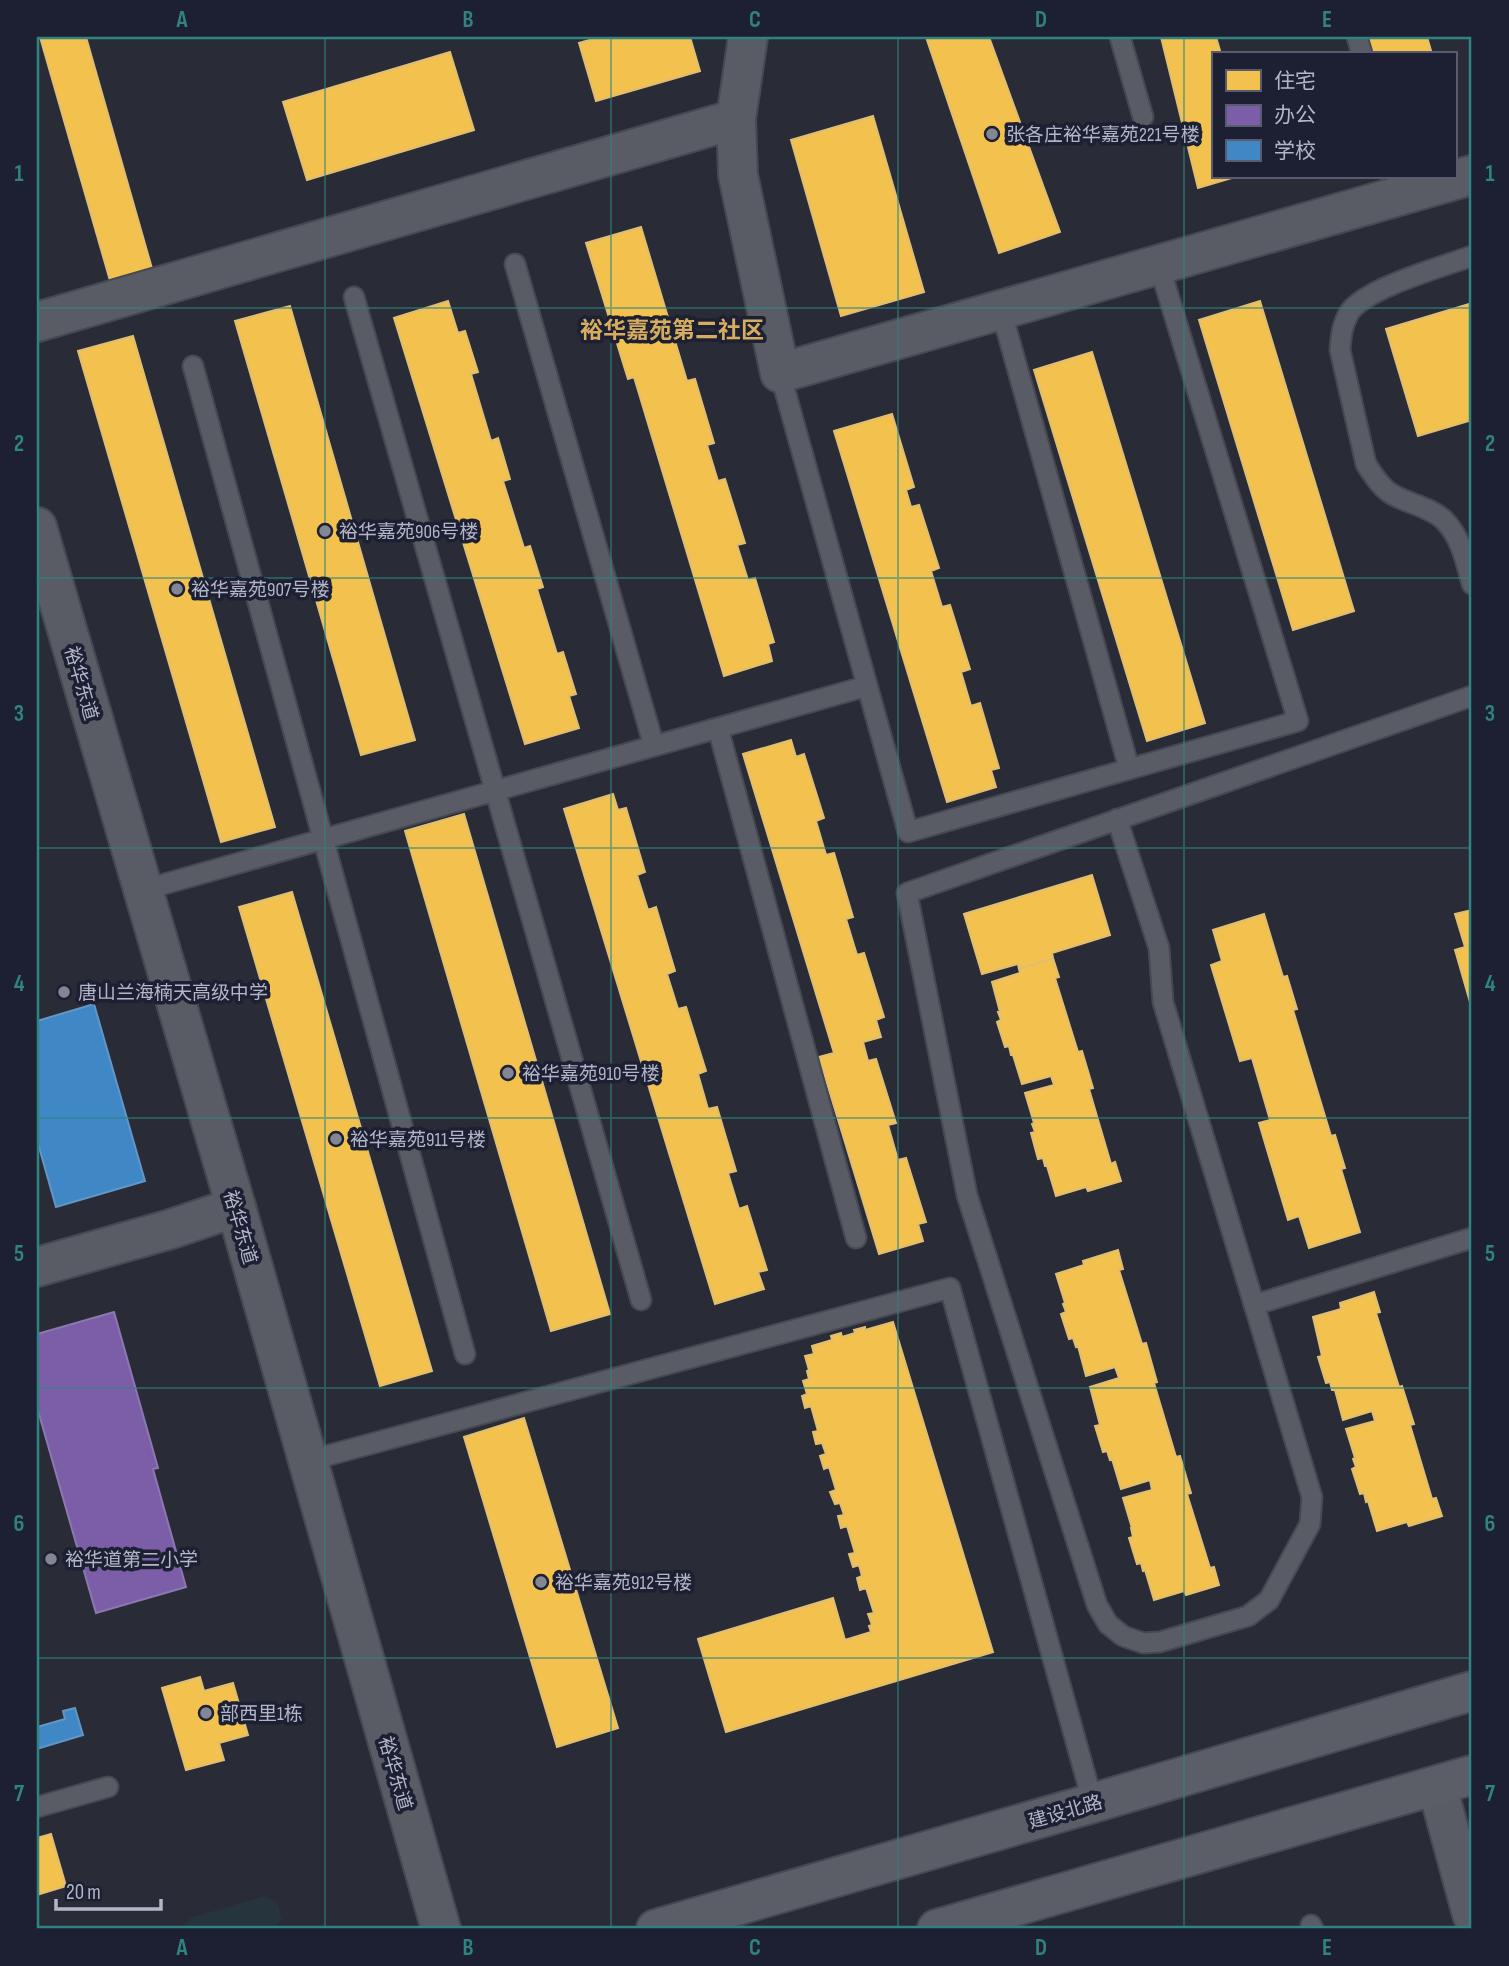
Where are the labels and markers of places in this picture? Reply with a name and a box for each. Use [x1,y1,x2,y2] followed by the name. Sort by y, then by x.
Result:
[1006,124,1199,147] place label: 张各庄裕华嘉苑221号楼
[984,126,1000,142] marker: 张各庄裕华嘉苑221号楼
[339,521,478,544] place label: 裕华嘉苑906号楼
[317,523,333,539] marker: 裕华嘉苑906号楼
[191,579,329,602] place label: 裕华嘉苑907号楼
[169,581,185,597] marker: 裕华嘉苑907号楼
[78,982,268,1005] place label: 唐山兰海楠天高级中学
[56,984,72,1000] marker: 唐山兰海楠天高级中学
[522,1063,660,1086] place label: 裕华嘉苑910号楼
[500,1065,516,1081] marker: 裕华嘉苑910号楼
[350,1129,486,1152] place label: 裕华嘉苑911号楼
[328,1131,344,1147] marker: 裕华嘉苑911号楼
[65,1549,198,1572] place label: 裕华道第二小学
[43,1551,59,1567] marker: 裕华道第二小学
[555,1572,692,1595] place label: 裕华嘉苑912号楼
[533,1574,549,1590] marker: 裕华嘉苑912号楼
[220,1703,303,1726] place label: 部西里1栋
[198,1705,214,1721] marker: 部西里1栋

